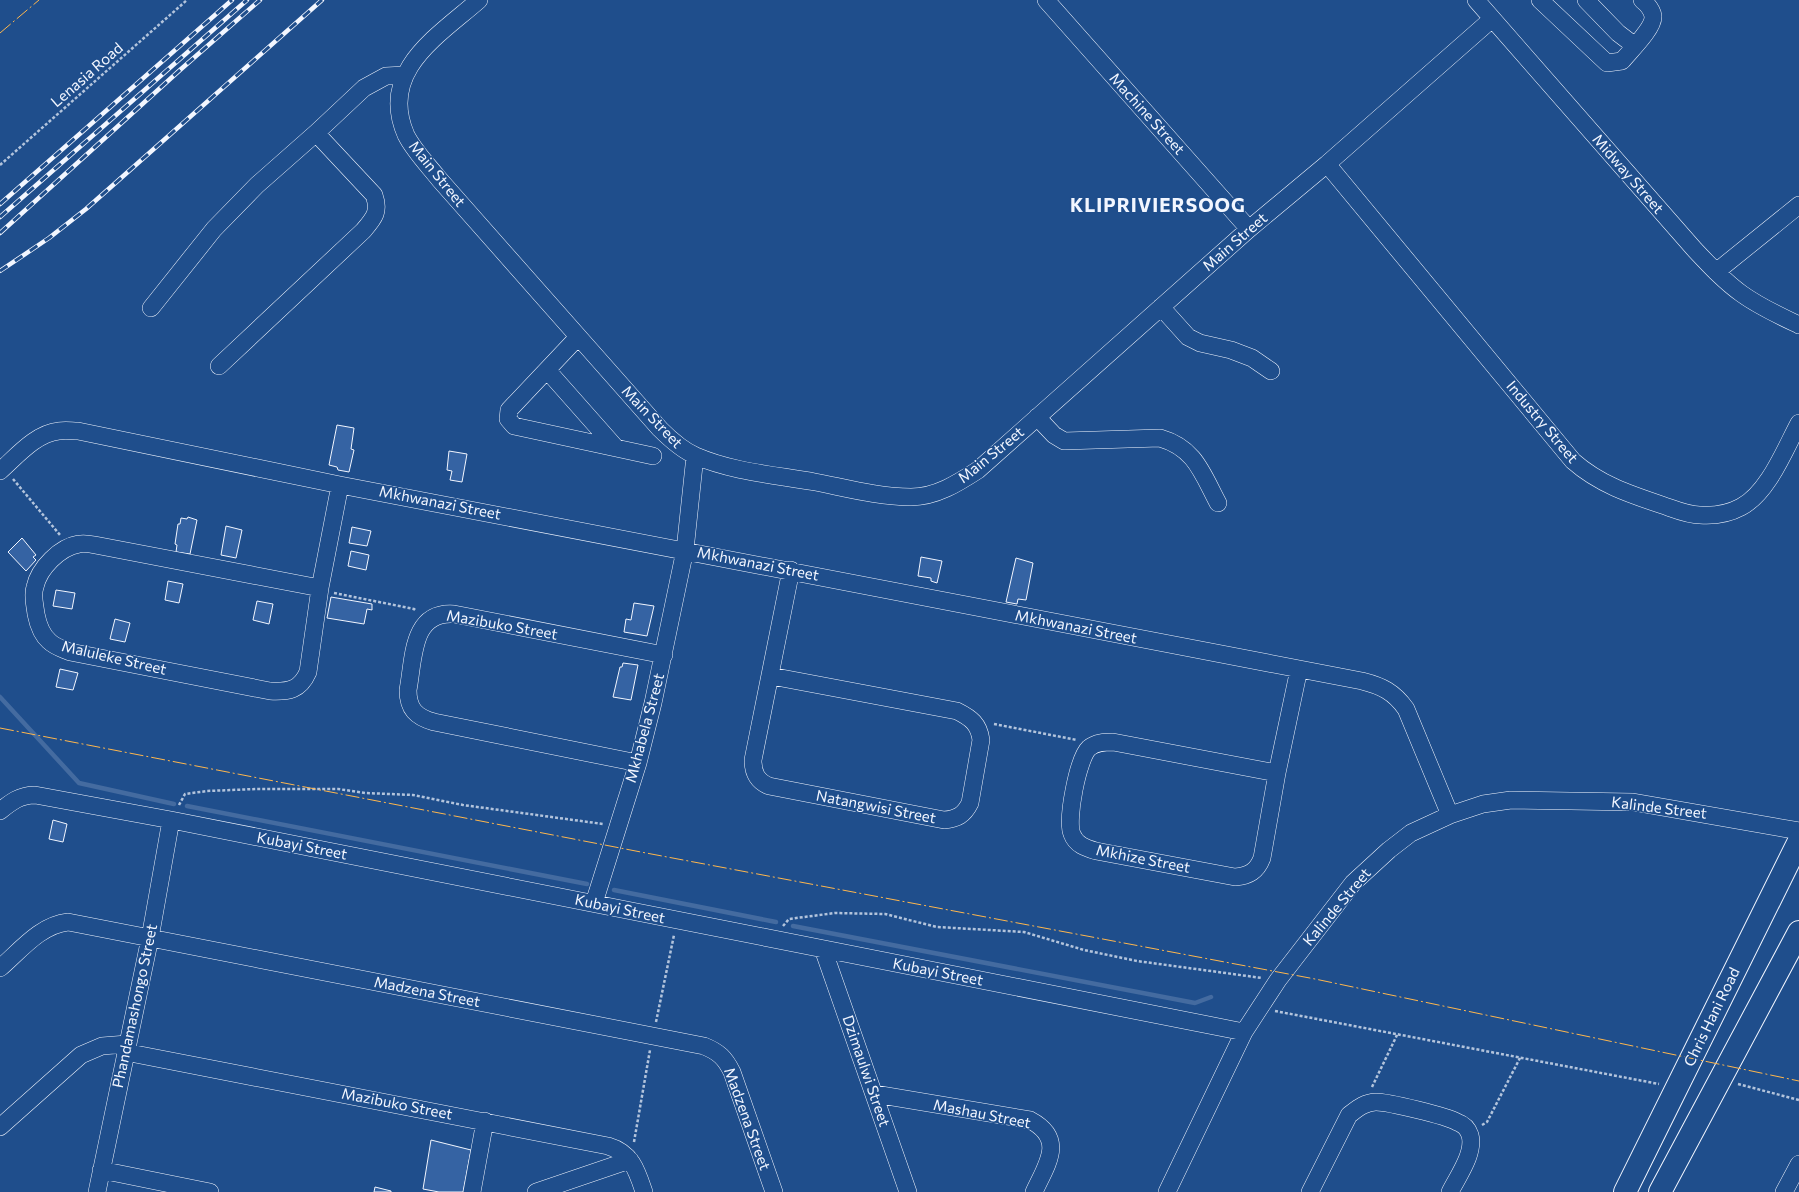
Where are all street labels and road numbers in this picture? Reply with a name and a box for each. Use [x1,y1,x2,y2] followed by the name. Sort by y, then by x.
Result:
[47,38,126,110] street label: Lenasia Road
[1106,69,1189,158] street label: Machine Street
[1589,130,1668,217] street label: Midway Street
[406,137,470,210] street label: Main Street
[1198,208,1270,274] street label: Main Street
[1503,377,1582,466] street label: Industry Street
[619,381,687,451] street label: Main Street
[954,422,1027,486] street label: Main Street
[378,481,503,523] street label: Mkhwanazi Street
[696,542,821,584] street label: Mkhwanazi Street
[445,605,559,643] street label: Mazibuko Street
[1014,605,1139,647] street label: Mkhwanazi Street
[60,636,168,678] street label: Maluleke Street
[621,671,667,784] street label: Mkhabela Street
[815,786,938,826] street label: Natangwisi Street
[1610,792,1708,822] street label: Kalinde Street
[255,827,349,863] street label: Kubayi Street
[1095,840,1192,876] street label: Mkhize Street
[1298,864,1374,949] street label: Kalinde Street
[573,890,667,926] street label: Kubayi Street
[108,922,160,1089] street label: Phandamashongo Street
[891,953,985,989] street label: Kubayi Street
[1679,964,1743,1069] street label: Chris Hani Road
[373,972,482,1010] street label: Madzena Street
[839,1013,894,1129] street label: Dzimaulwi Street
[721,1065,775,1172] street label: Madzena Street
[340,1083,454,1123] street label: Mazibuko Street
[932,1095,1032,1131] street label: Mashau Street

